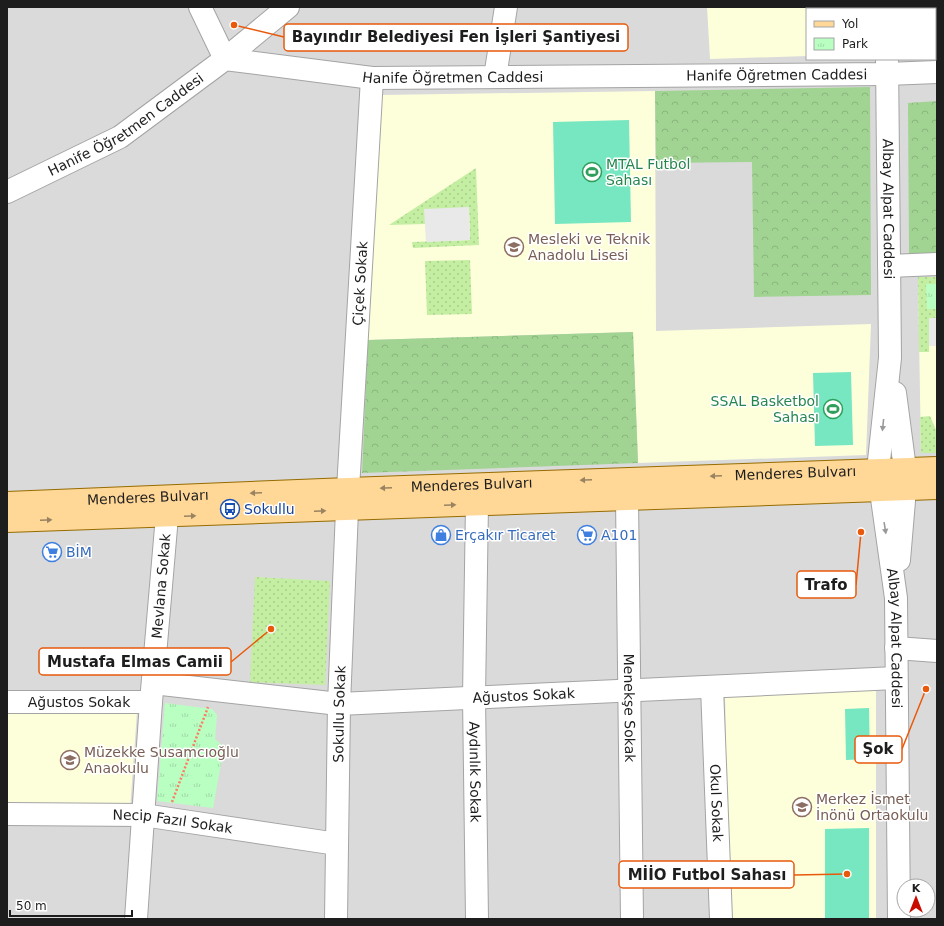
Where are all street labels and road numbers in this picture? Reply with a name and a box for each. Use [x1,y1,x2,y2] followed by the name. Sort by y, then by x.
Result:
[686,66,867,84] street label: Hanife Öğretmen Caddesi
[361,69,543,86] street label: Hanife Öğretmen Caddesi
[45,70,206,179] street label: Hanife Öğretmen Caddesi
[880,139,897,279] street label: Albay Alpat Caddesi
[350,240,371,326] street label: Çiçek Sokak
[734,463,857,483] street label: Menderes Bulvarı
[410,474,533,495] street label: Menderes Bulvarı
[87,487,209,508] street label: Menderes Bulvarı
[148,532,174,639] street label: Mevlana Sokak
[884,567,905,708] street label: Albay Alpat Caddesi
[621,654,638,763] street label: Menekşe Sokak
[330,664,349,763] street label: Sokullu Sokak
[472,685,576,706] street label: Ağustos Sokak
[28,694,131,710] street label: Ağustos Sokak
[466,721,484,823] street label: Aydınlık Sokak
[707,764,726,843] street label: Okul Sokak
[112,807,235,836] street label: Necip Fazıl Sokak

